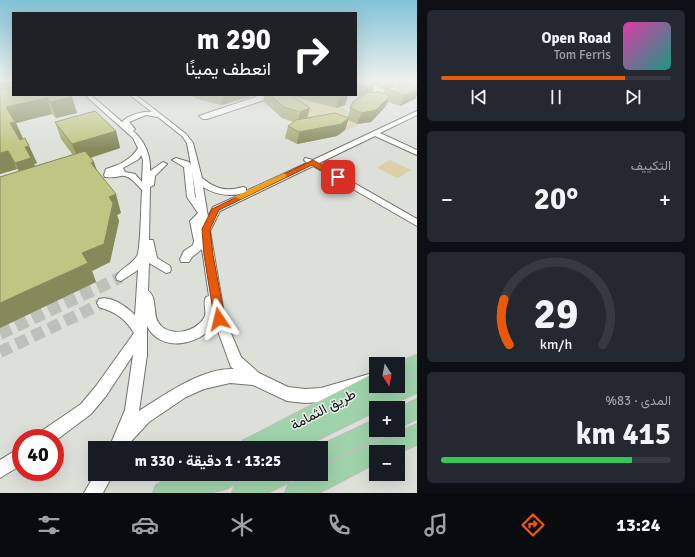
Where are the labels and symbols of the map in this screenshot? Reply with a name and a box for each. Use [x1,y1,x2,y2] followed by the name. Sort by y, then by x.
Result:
[321,160,355,194] pin
[198,298,240,340] position arrow
[369,357,405,393] north arrow
[288,385,359,434] street label: طريق الثمامة
[12,429,64,481] speed limit sign: 40

